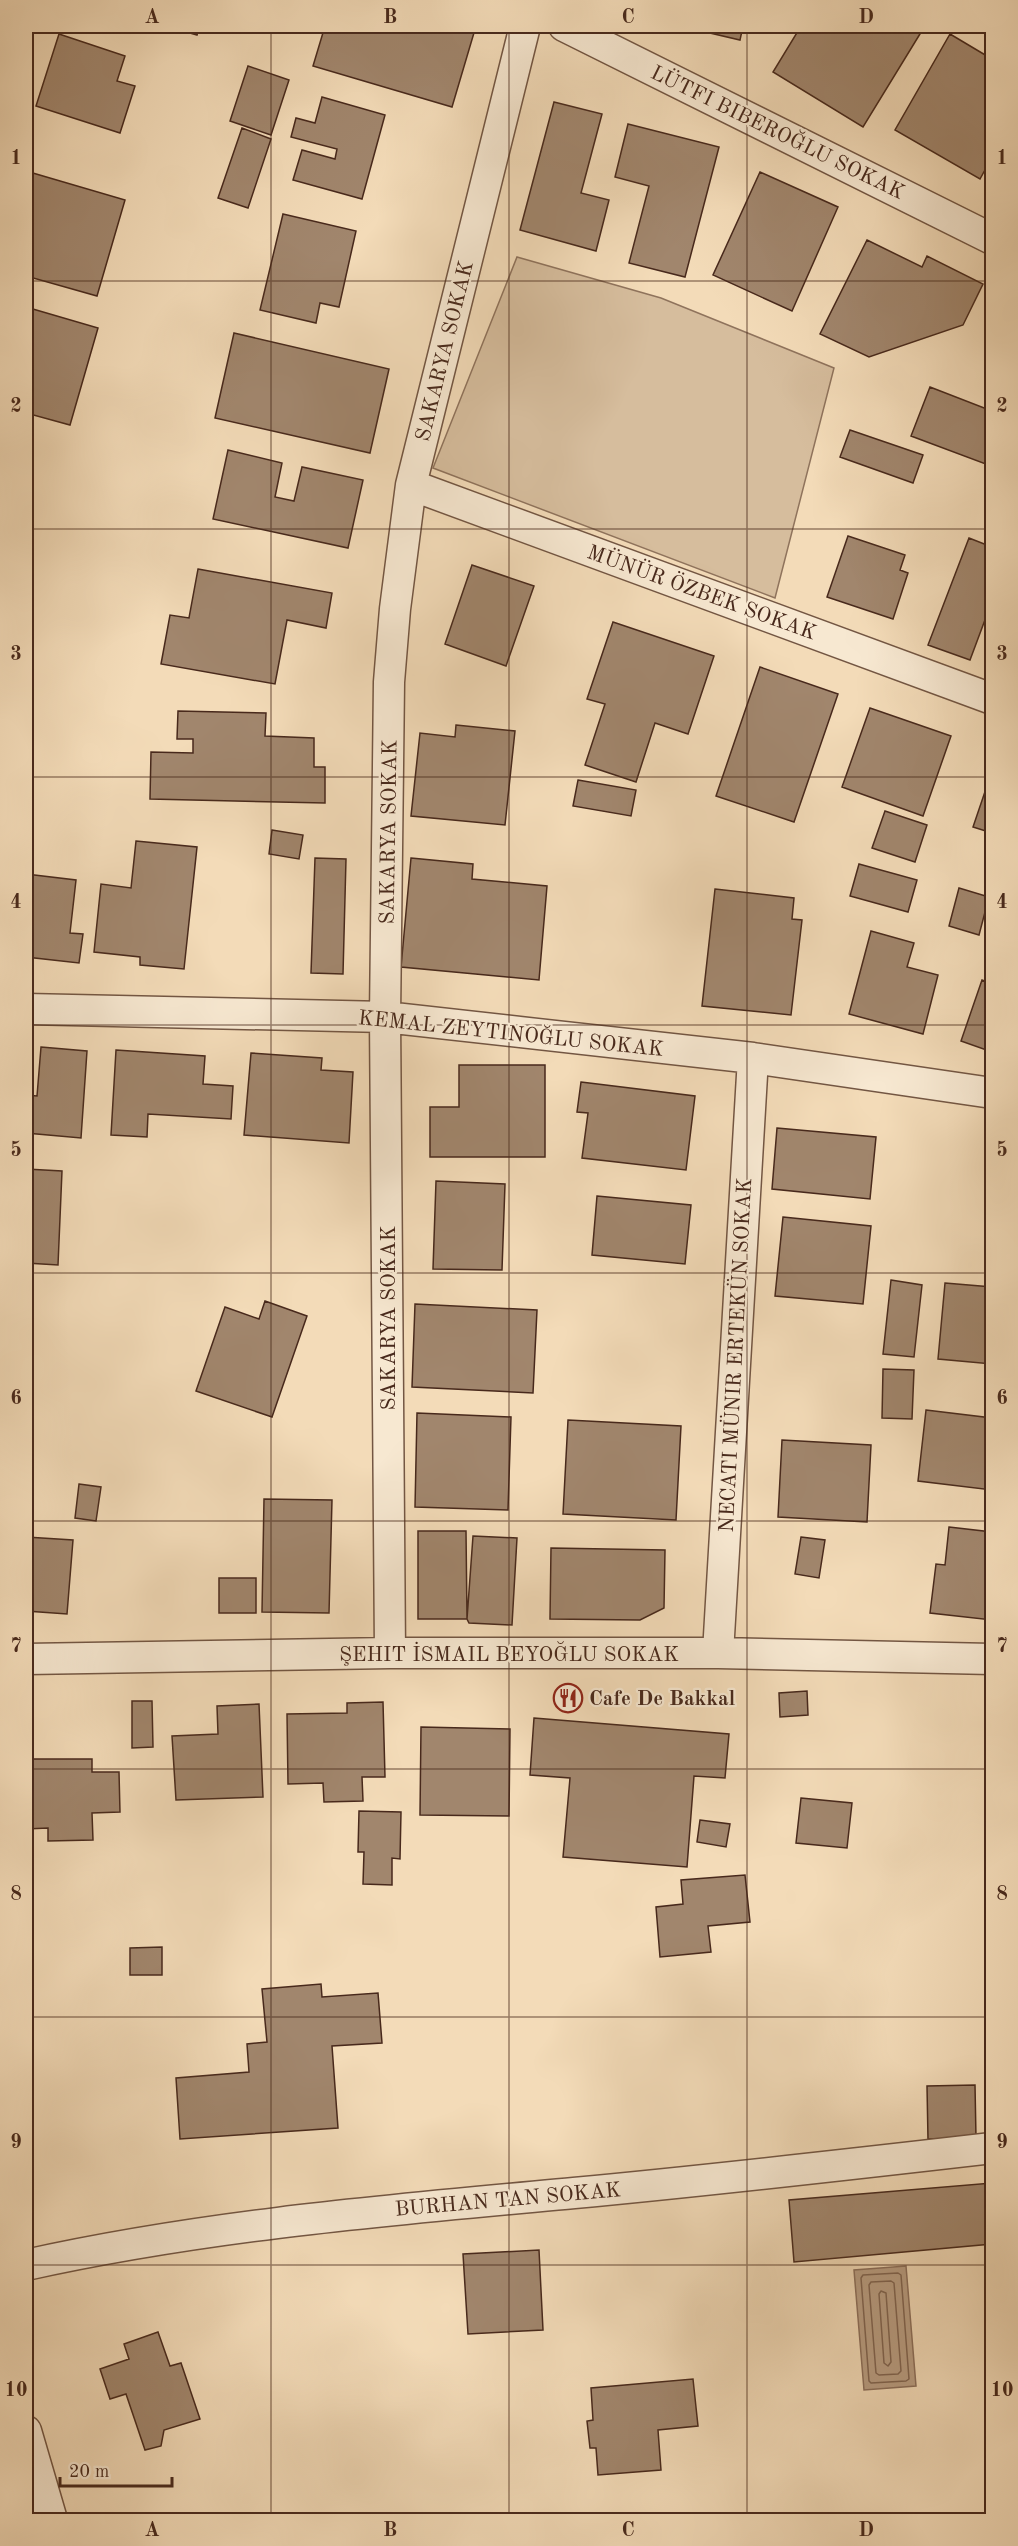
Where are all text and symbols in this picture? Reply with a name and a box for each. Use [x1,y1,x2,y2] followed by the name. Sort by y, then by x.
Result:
[144,8,160,28] text: A
[383,8,397,28] text: B
[621,8,635,28] text: C
[858,8,874,28] text: D
[647,59,909,204] street label: LÜTFI BIBEROĞLU SOKAK
[10,149,22,169] text: 1
[996,149,1008,169] text: 1
[413,259,478,444] street label: SAKARYA SOKAK
[10,397,22,417] text: 2
[996,397,1008,417] text: 2
[584,538,820,645] street label: MÜNÜR ÖZBEK SOKAK
[10,645,22,665] text: 3
[996,645,1008,665] text: 3
[377,739,402,925] street label: SAKARYA SOKAK
[10,893,22,913] text: 4
[996,893,1008,913] text: 4
[357,1004,665,1061] street label: KEMAL ZEYTINOĞLU SOKAK
[10,1140,22,1161] text: 5
[996,1140,1008,1161] text: 5
[713,1177,756,1533] street label: NECATI MÜNIR ERTEKÜN SOKAK
[379,1226,400,1410] street label: SAKARYA SOKAK
[10,1389,22,1409] text: 6
[996,1389,1008,1409] text: 6
[10,1637,22,1657] text: 7
[996,1637,1008,1657] text: 7
[339,1641,679,1666] street label: ŞEHIT İSMAIL BEYOĞLU SOKAK
[552,1682,584,1714] restaurant icon: Cafe De Bakkal
[589,1689,735,1710] place label: Cafe De Bakkal
[10,1885,22,1905] text: 8
[996,1885,1008,1905] text: 8
[10,2133,22,2153] text: 9
[996,2133,1008,2153] text: 9
[394,2180,622,2221] street label: BURHAN TAN SOKAK
[4,2381,28,2401] text: 10
[990,2381,1014,2401] text: 10
[60,2450,172,2488] scale bar
[69,2463,109,2481] text: 20 m
[144,2521,160,2541] text: A
[383,2521,397,2541] text: B
[621,2521,635,2541] text: C
[858,2521,874,2541] text: D

